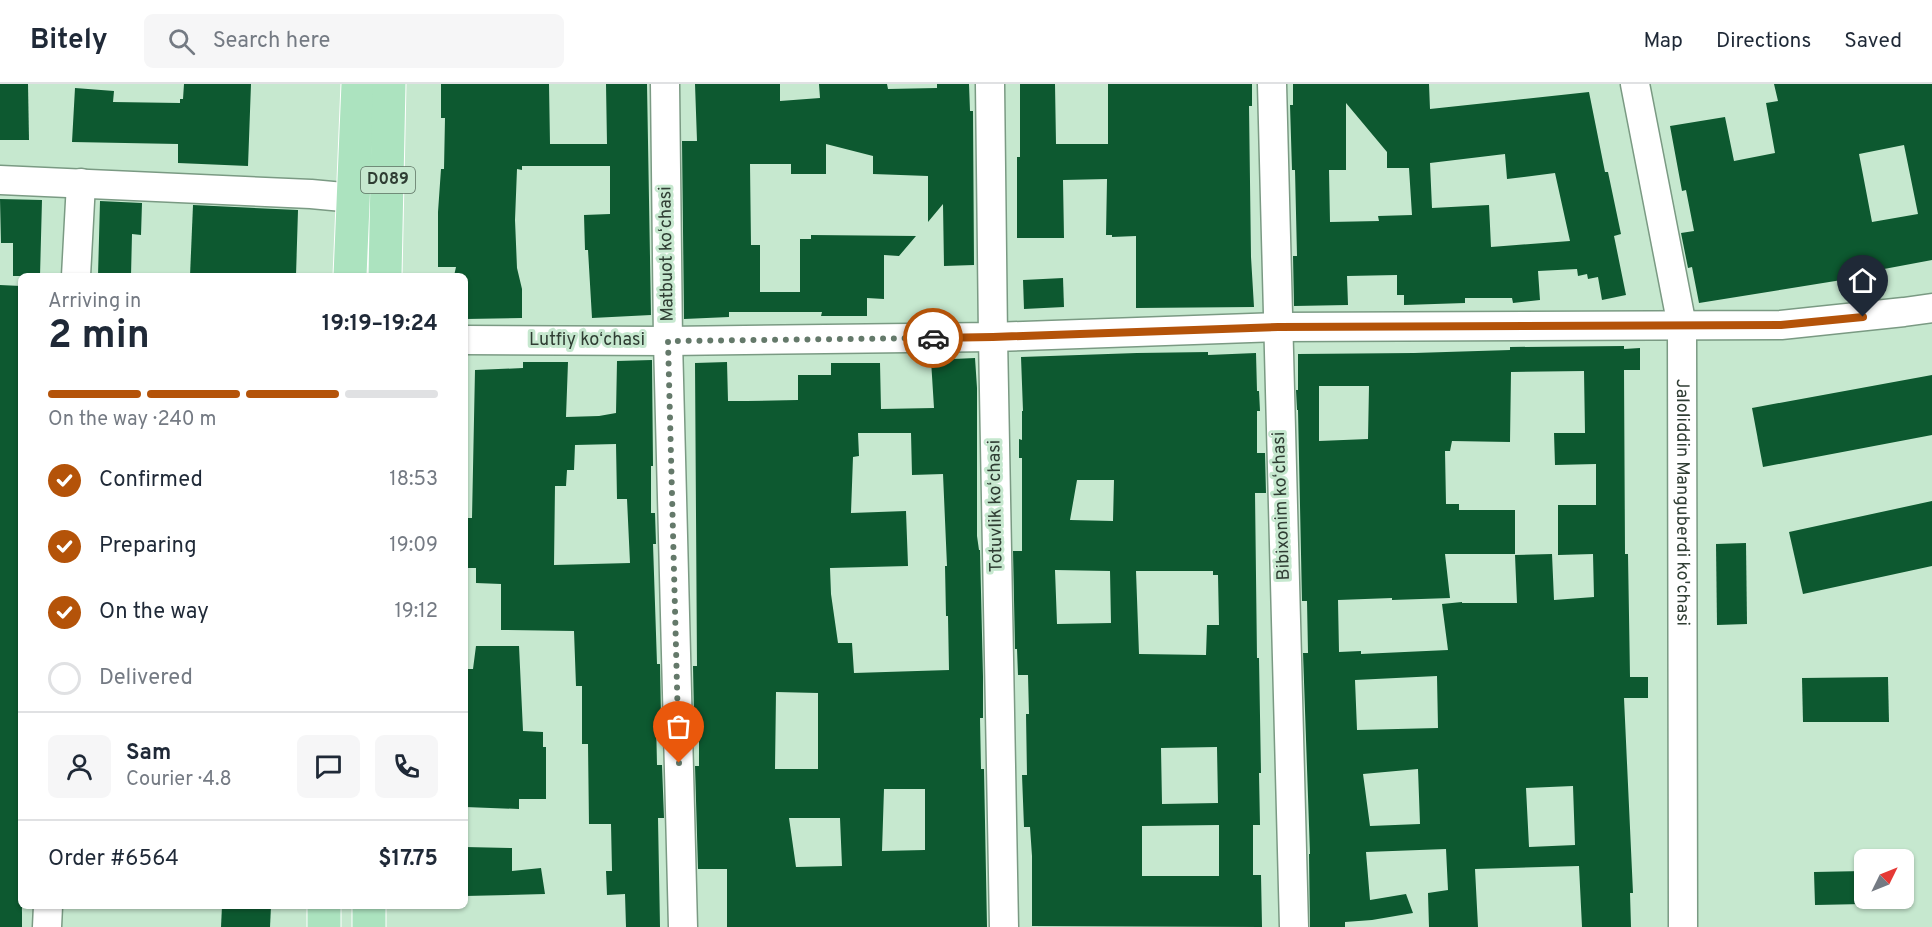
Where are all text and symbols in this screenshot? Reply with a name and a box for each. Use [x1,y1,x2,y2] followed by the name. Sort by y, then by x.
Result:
[144,14,564,68] search box
[30,23,108,59] text: Bitely
[165,25,198,58] icon: search
[213,28,330,55] text: Search here
[1643,28,1683,55] text: Map
[1716,28,1811,55] text: Directions
[1844,28,1902,55] text: Saved
[361,167,415,193] road number: D089
[654,186,680,322] street label: Matbuot koʻchasi
[1837,255,1888,317] pin
[1846,264,1879,297] icon: home
[48,289,141,315] text: Arriving in
[903,308,963,368] courier
[322,311,438,338] text: 19:19–19:24
[48,313,150,362] text: 2 min
[917,322,950,355] icon: car
[529,329,645,352] street label: Lutfiy koʻchasi
[1671,379,1694,626] street label: Jaloliddin Manguberdi ko'chasi
[48,407,216,433] text: On the way · 240 m
[1268,431,1296,581] street label: Bibixonim koʻchasi
[983,440,1009,572] street label: Totuvlik koʻchasi
[48,464,81,497] icon: check
[99,467,203,494] text: Confirmed
[389,467,438,493] text: 18:53
[48,530,81,563] icon: check
[99,533,197,560] text: Preparing
[389,533,438,559] text: 19:09
[48,596,81,629] icon: check
[99,599,209,626] text: On the way
[394,599,438,625] text: 19:12
[99,665,193,692] text: Delivered
[653,701,704,763] pin
[662,710,695,743] icon: bag
[48,735,111,798] button: person
[297,735,360,798] button: chat
[375,735,438,798] button: phone
[126,740,171,767] text: Sam
[126,767,232,793] text: Courier · 4.8
[48,846,179,873] text: Order #6564
[378,846,438,873] text: $17.75
[1854,849,1914,909] north arrow
[1854,849,1914,909] map controls

